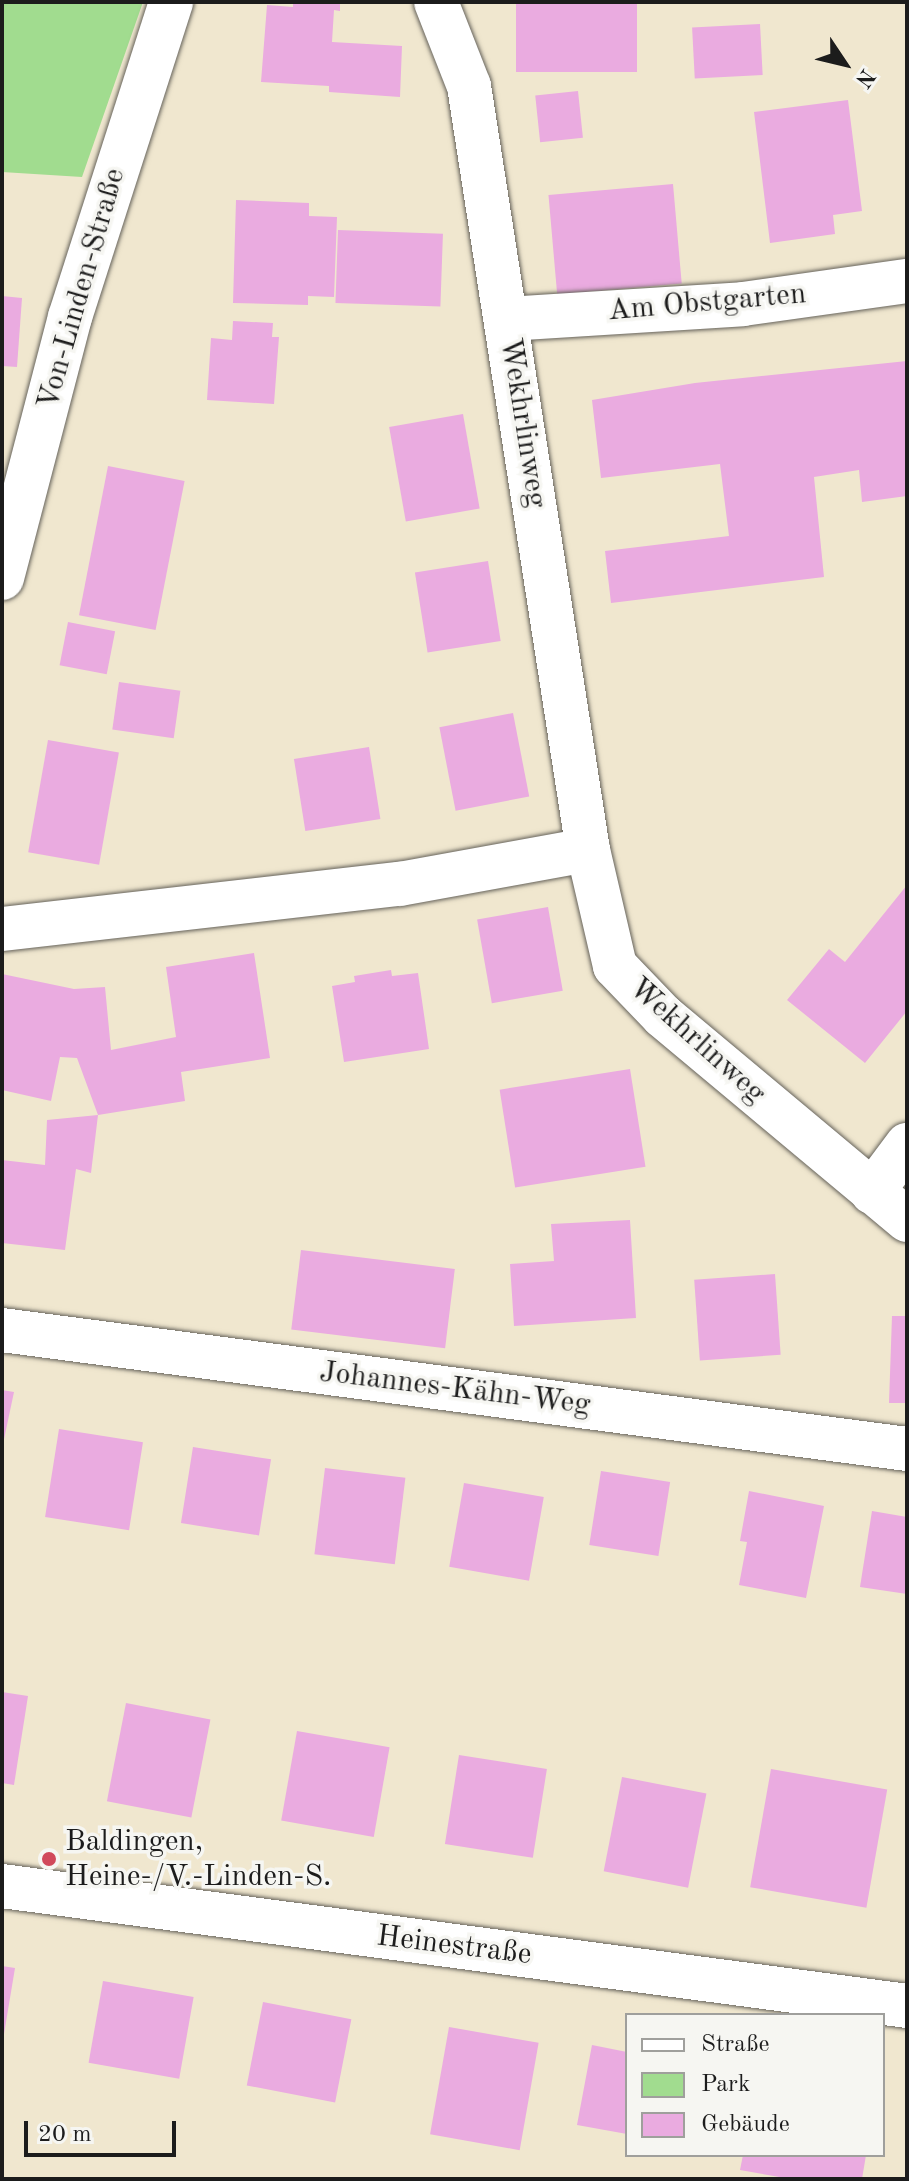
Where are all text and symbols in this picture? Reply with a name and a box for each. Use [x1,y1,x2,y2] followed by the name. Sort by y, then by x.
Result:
[805,24,885,104] north arrow
[851,65,878,91] text: N
[30,164,134,414] street label: Von-Linden-Straße
[606,276,808,330] street label: Am Obstgarten
[492,336,554,510] street label: Wekhrlinweg
[621,970,773,1112] street label: Wekhrlinweg
[317,1355,593,1423] street label: Johannes-Kähn-Weg
[65,1824,331,1894] place label: Baldingen, Heine-/V.-Linden-S.
[40,1850,58,1868] marker: Baldingen, Heine-/V.-Linden-S.
[375,1919,533,1973] street label: Heinestraße
[625,2013,885,2157] legend
[701,2033,770,2057] text: Straße
[701,2073,750,2097] text: Park
[28,2105,180,2155] scale bar
[701,2113,790,2137] text: Gebäude
[38,2123,92,2147] text: 20 m

